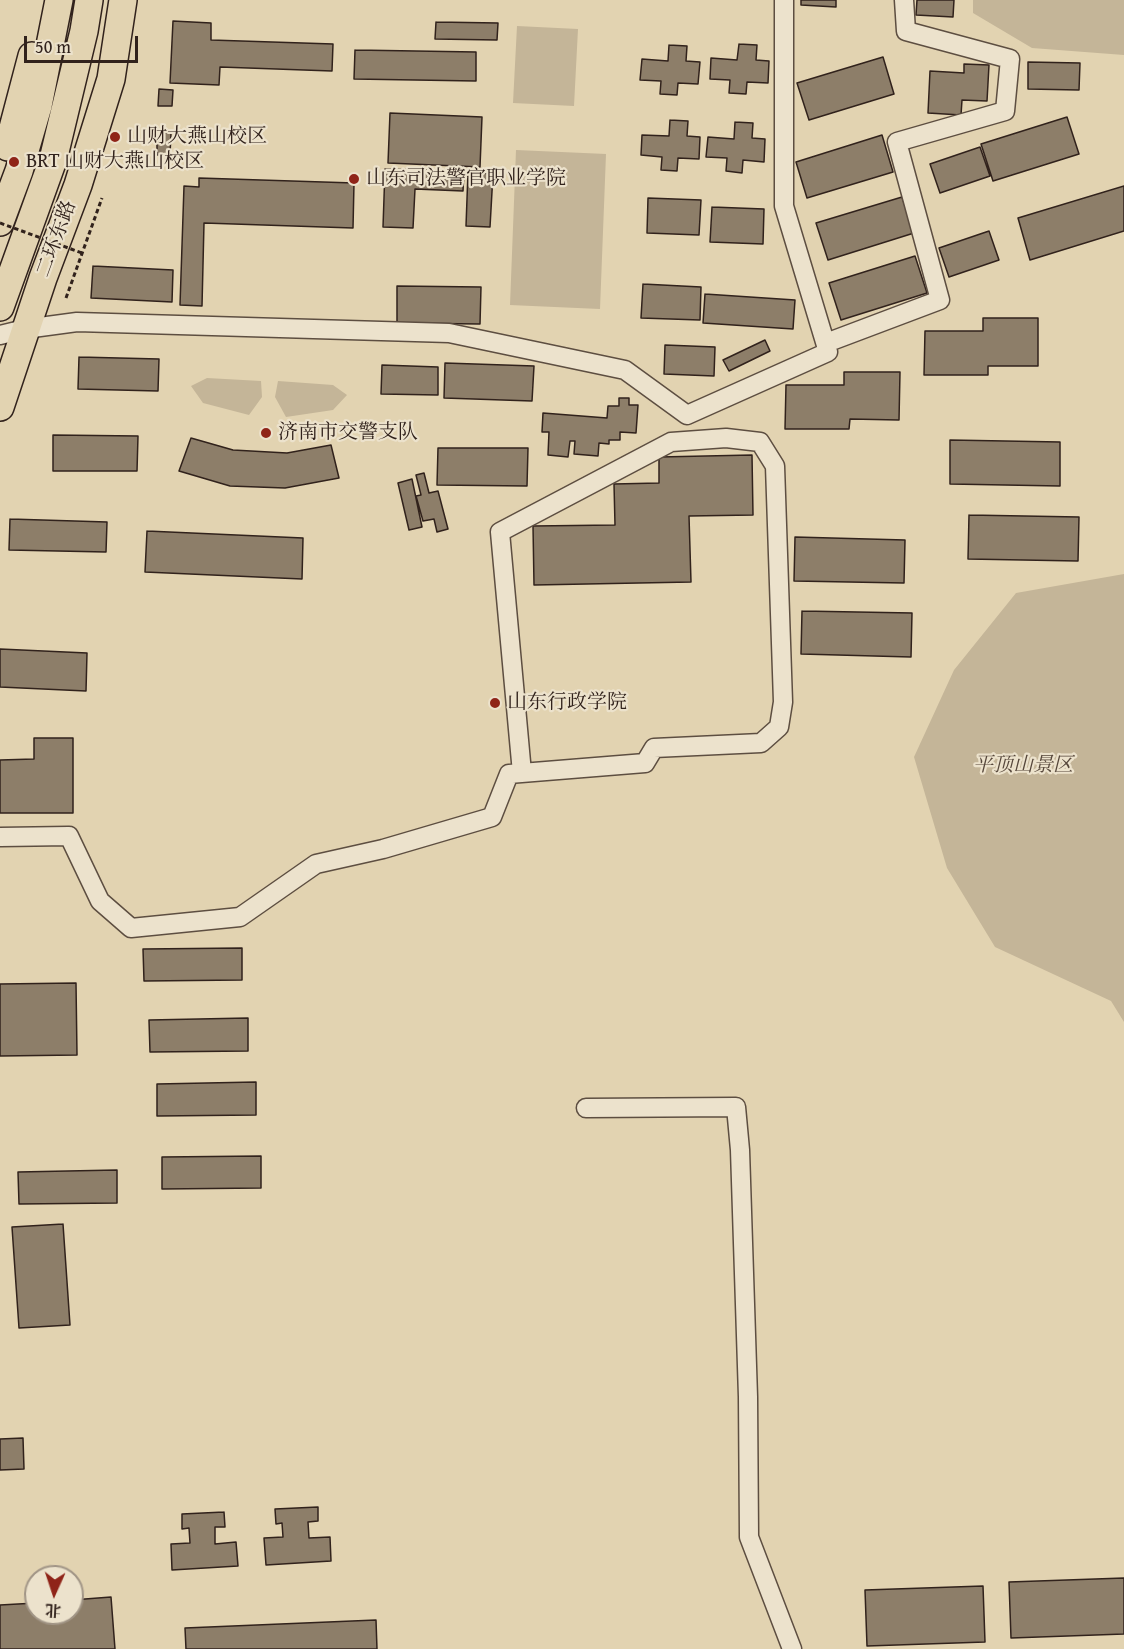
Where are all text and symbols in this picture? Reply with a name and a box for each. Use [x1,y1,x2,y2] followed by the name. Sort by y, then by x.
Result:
[27,24,141,62] scale bar
[35,33,71,60] text: 50 m
[127,125,267,149] place label: 山财大燕山校区
[108,130,122,144] marker: 山财大燕山校区
[26,150,204,174] place label: BRT 山财大燕山校区
[7,155,21,169] marker: BRT 山财大燕山校区
[366,167,566,191] place label: 山东司法警官职业学院
[347,172,361,186] marker: 山东司法警官职业学院
[32,197,82,281] street label: 二环东路
[278,421,418,445] place label: 济南市交警支队
[259,426,273,440] marker: 济南市交警支队
[507,691,627,715] place label: 山东行政学院
[488,696,502,710] marker: 山东行政学院
[973,754,1073,778] park label: 平顶山景区
[24,1565,84,1625] north arrow
[45,1599,62,1623] text: 北

